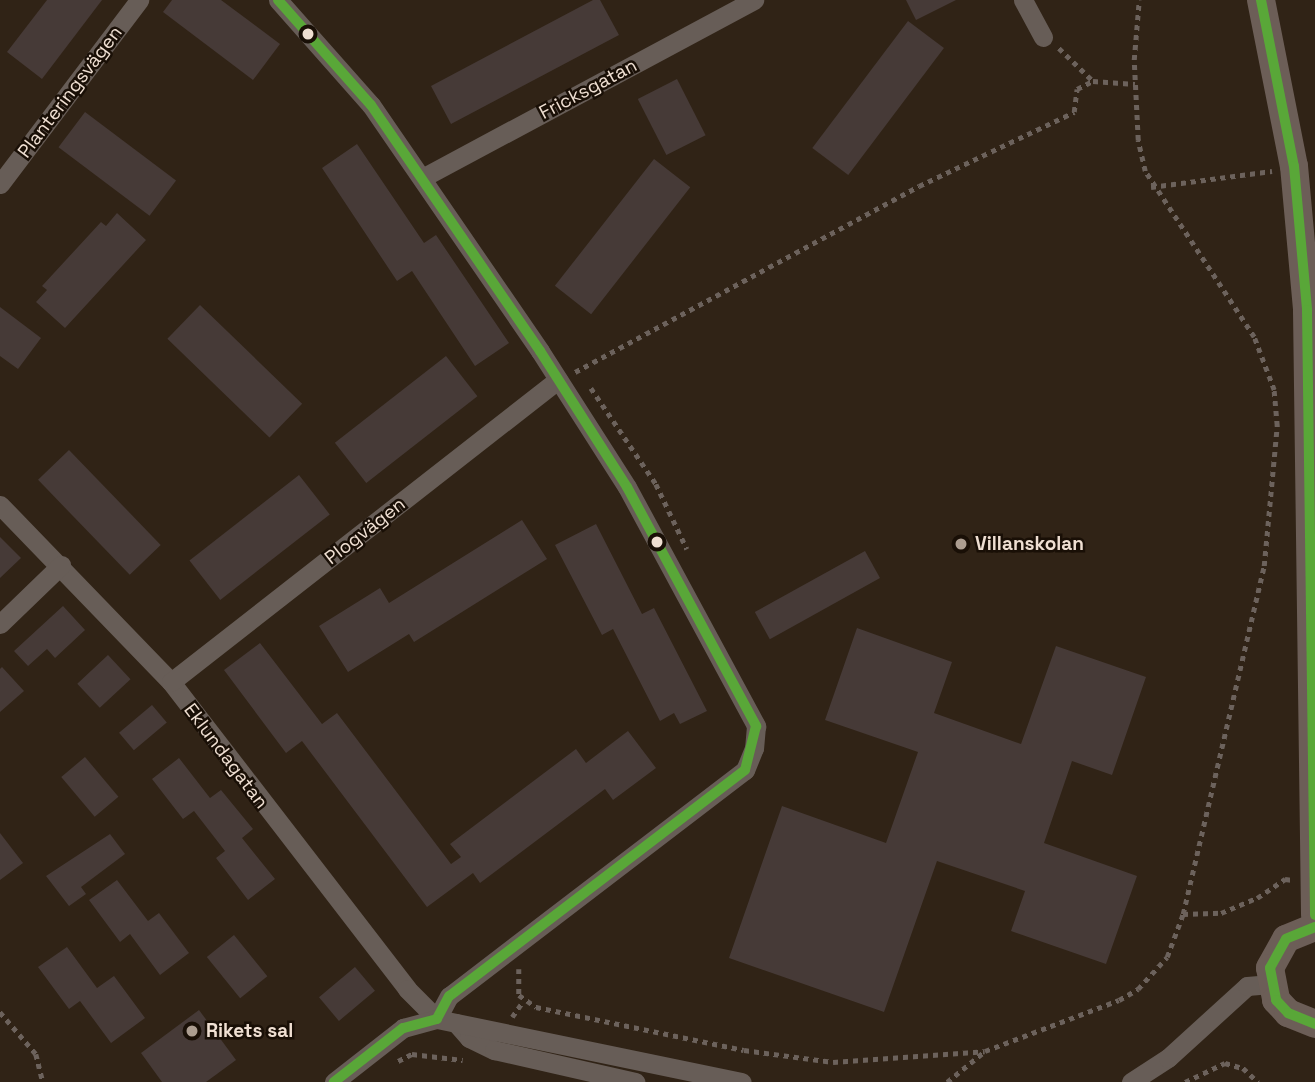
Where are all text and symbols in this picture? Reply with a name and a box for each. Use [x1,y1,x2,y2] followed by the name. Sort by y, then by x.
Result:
[13,22,127,162] street label: Planteringsvägen
[301,27,315,41] unlabelled marker
[535,54,641,124] street label: Fricksgatan
[320,493,410,569] street label: Plogvägen
[975,533,1084,555] place label: Villanskolan
[650,535,664,549] unlabelled marker
[953,536,969,552] marker: Villanskolan
[179,699,273,813] street label: Eklundagatan
[206,1020,293,1042] place label: Rikets sal
[184,1023,200,1039] marker: Rikets sal

